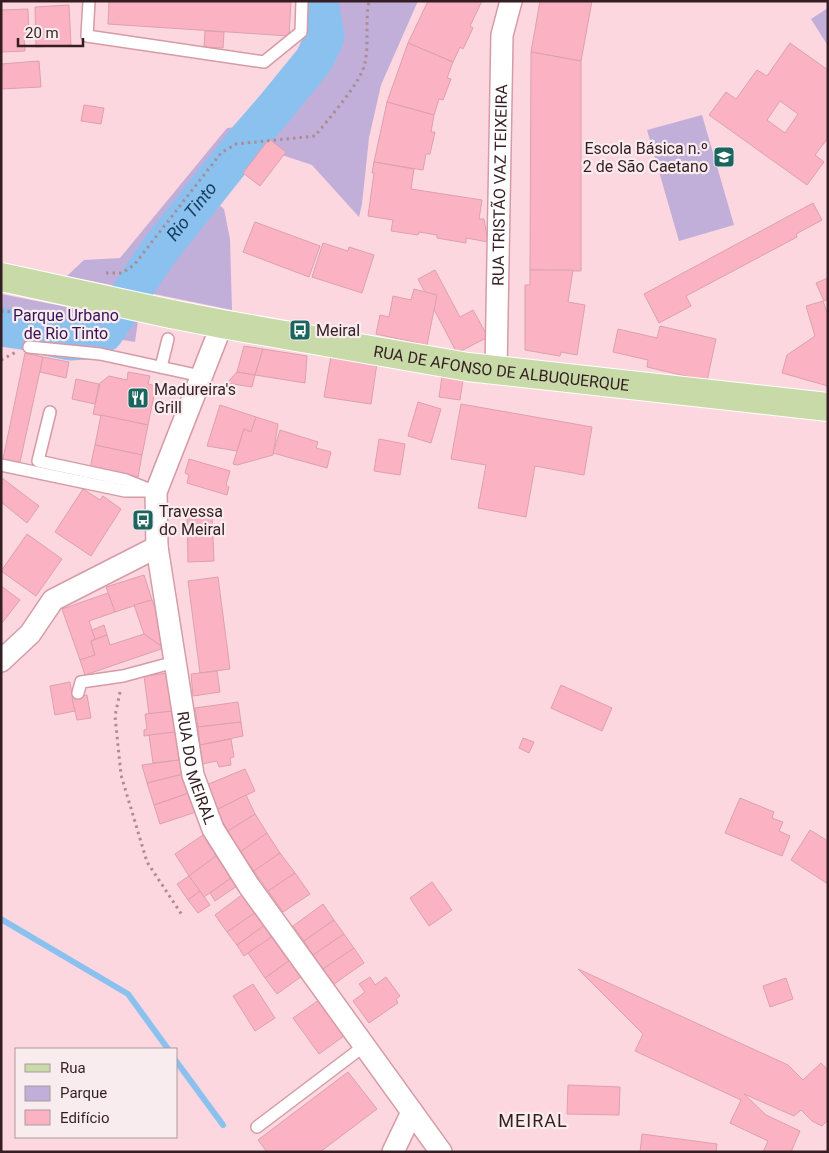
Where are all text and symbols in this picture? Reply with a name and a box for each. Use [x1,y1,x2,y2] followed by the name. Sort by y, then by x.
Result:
[18,15,82,47] scale bar
[25,24,59,42] text: 20 m
[488,83,511,286] street label: RUA TRISTÃO VAZ TEIXEIRA
[583,139,708,176] place label: Escola Básica n.º 2 de São Caetano
[712,145,736,169] school or university icon: Escola Básica n.º 2 de São Caetano
[161,177,221,244] water label: Rio Tinto
[13,306,119,343] park label: Parque Urbano de Rio Tinto
[288,318,312,342] bus stop icon: Meiral
[316,321,360,340] place label: Meiral
[372,341,630,394] street label: RUA DE AFONSO DE ALBUQUERQUE
[154,380,236,417] place label: Madureira's Grill
[126,386,150,410] restaurant icon: Madureira's Grill
[159,502,225,539] place label: Travessa do Meiral
[131,508,155,532] bus stop icon: Travessa do Meiral
[174,710,220,827] street label: RUA DO MEIRAL
[15,1048,178,1138] legend
[60,1059,86,1077] text: Rua
[60,1084,107,1102] text: Parque
[60,1109,109,1127] text: Edifício
[498,1110,568,1131] district label: MEIRAL

